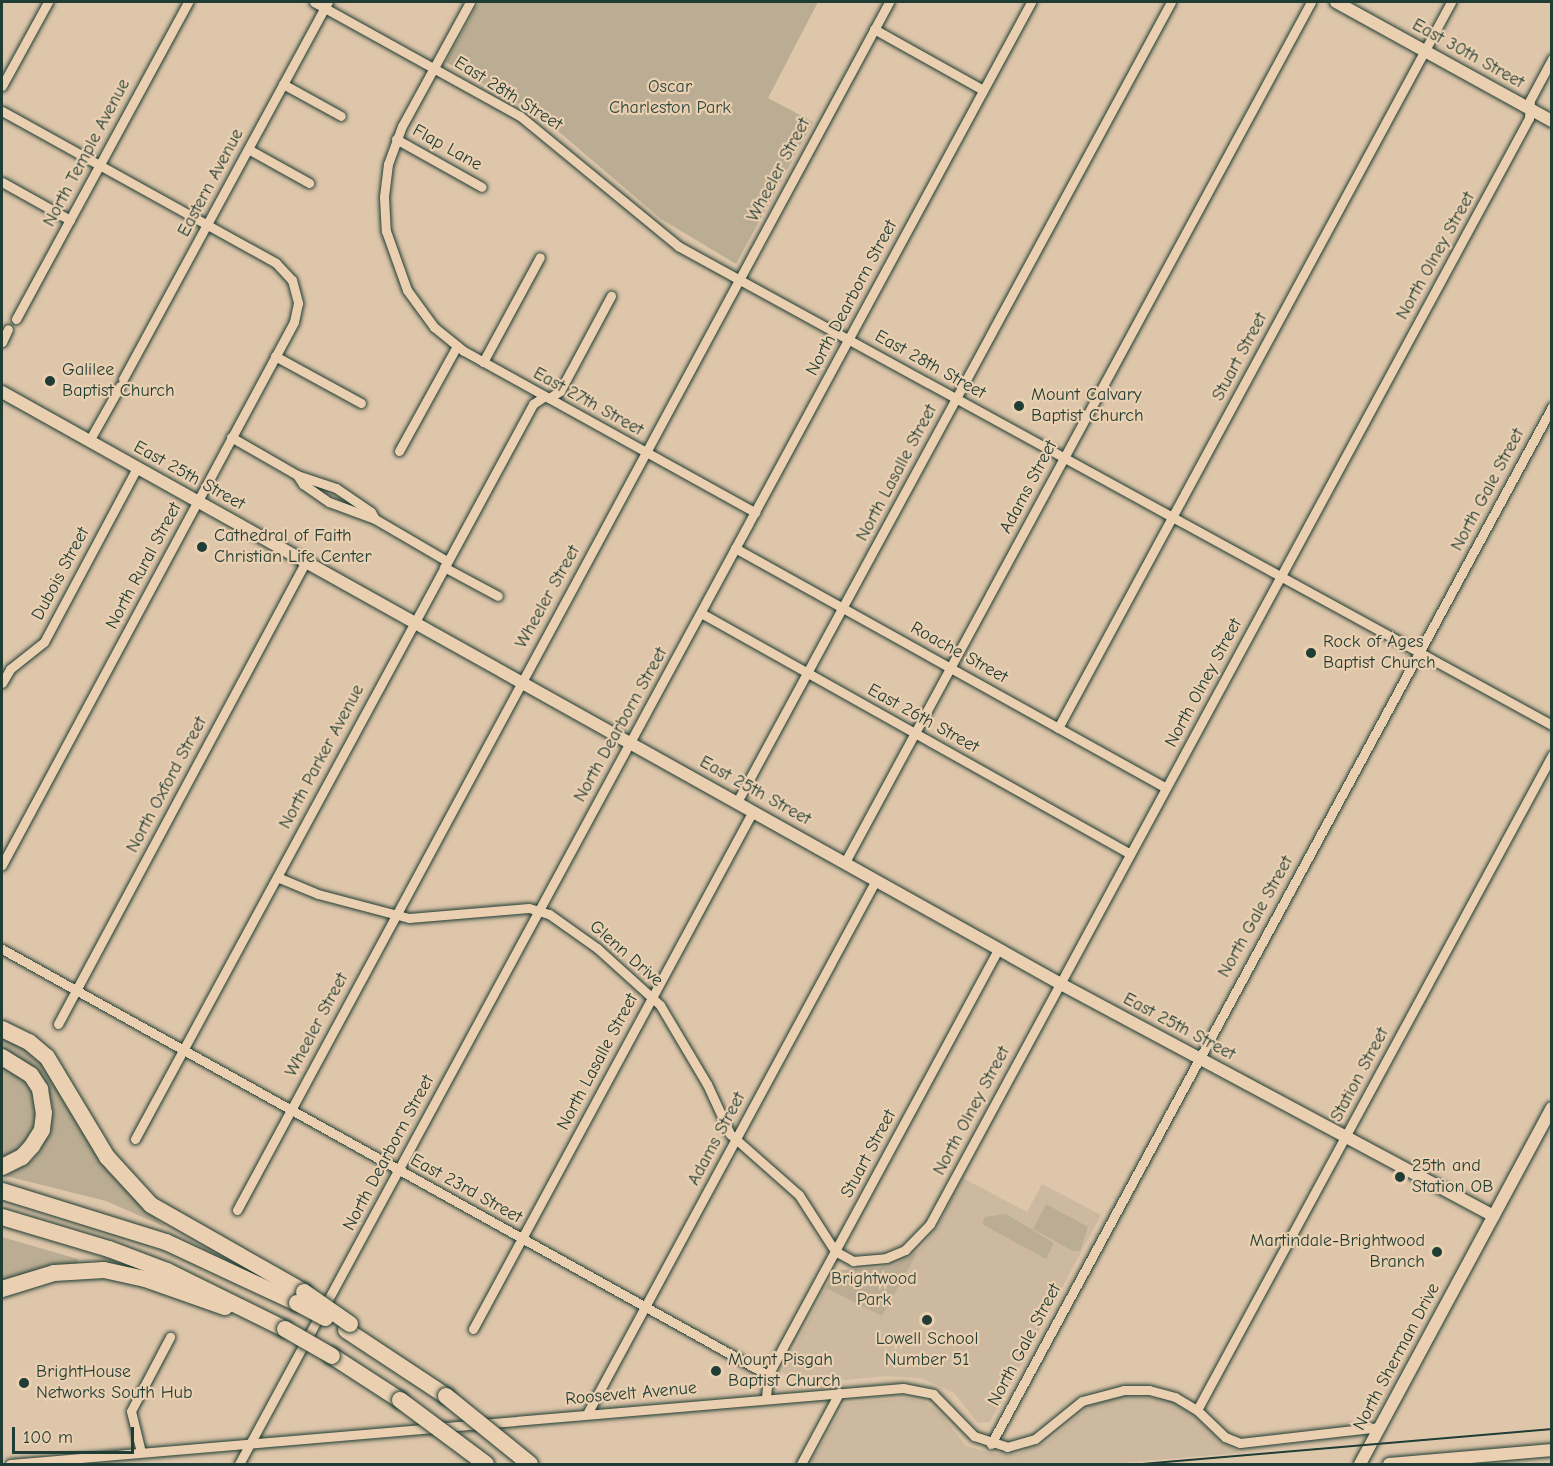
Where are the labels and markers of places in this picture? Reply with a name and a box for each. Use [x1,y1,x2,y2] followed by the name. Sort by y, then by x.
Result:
[62,360,175,403] place label: Galilee Baptist Church
[43,374,57,388] marker: Galilee Baptist Church
[1031,385,1144,428] place label: Mount Calvary Baptist Church
[1012,399,1026,413] marker: Mount Calvary Baptist Church
[214,526,372,568] place label: Cathedral of Faith Christian Life Center
[195,540,209,554] marker: Cathedral of Faith Christian Life Center
[1323,632,1436,674] place label: Rock of Ages Baptist Church
[1304,646,1318,660] marker: Rock of Ages Baptist Church
[1412,1156,1493,1198] place label: 25th and Station OB
[1393,1170,1407,1184] marker: 25th and Station OB
[1250,1231,1425,1274] place label: Martindale-Brightwood Branch
[1430,1245,1444,1259] marker: Martindale-Brightwood Branch
[920,1313,934,1327] marker: Lowell School Number 51
[876,1329,978,1372] place label: Lowell School Number 51
[728,1350,841,1392] place label: Mount Pisgah Baptist Church
[36,1362,193,1404] place label: BrightHouse Networks South Hub
[709,1364,723,1378] marker: Mount Pisgah Baptist Church
[17,1376,31,1390] marker: BrightHouse Networks South Hub

